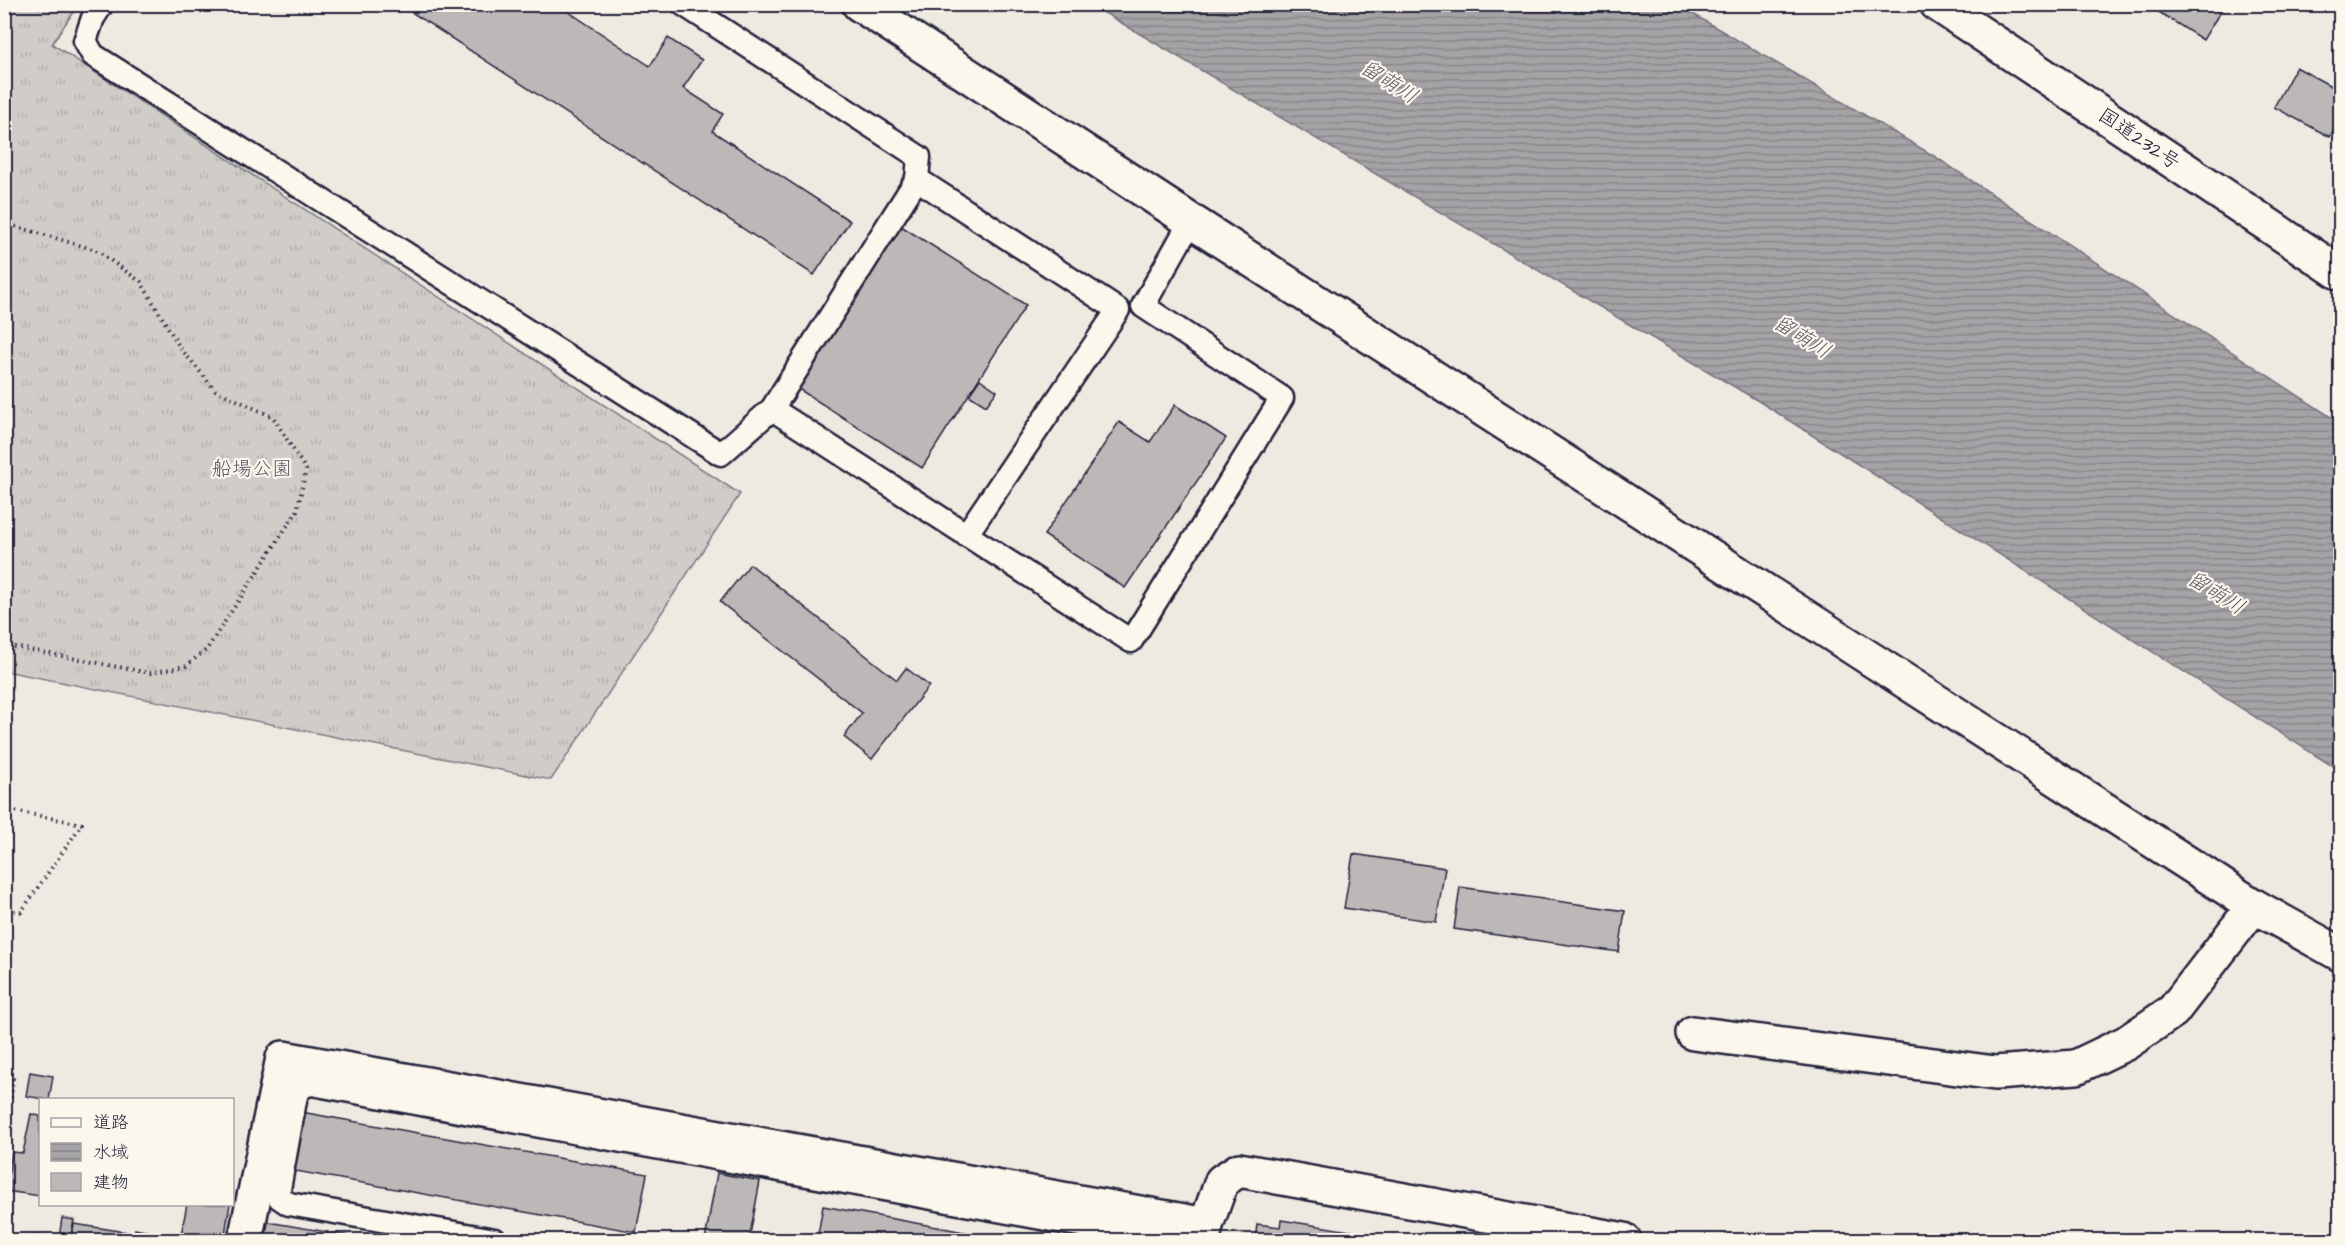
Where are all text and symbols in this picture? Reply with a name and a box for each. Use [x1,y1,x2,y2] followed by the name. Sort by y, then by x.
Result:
[1355,53,1423,111] water label: 留萌川
[2093,101,2185,177] street label: 国道232号
[1768,308,1836,366] water label: 留萌川
[212,455,292,483] park label: 船場公園
[2182,564,2250,622] water label: 留萌川
[39,1098,234,1206] legend
[93,1110,129,1135] text: 道路
[93,1140,129,1165] text: 水域
[93,1170,129,1195] text: 建物

